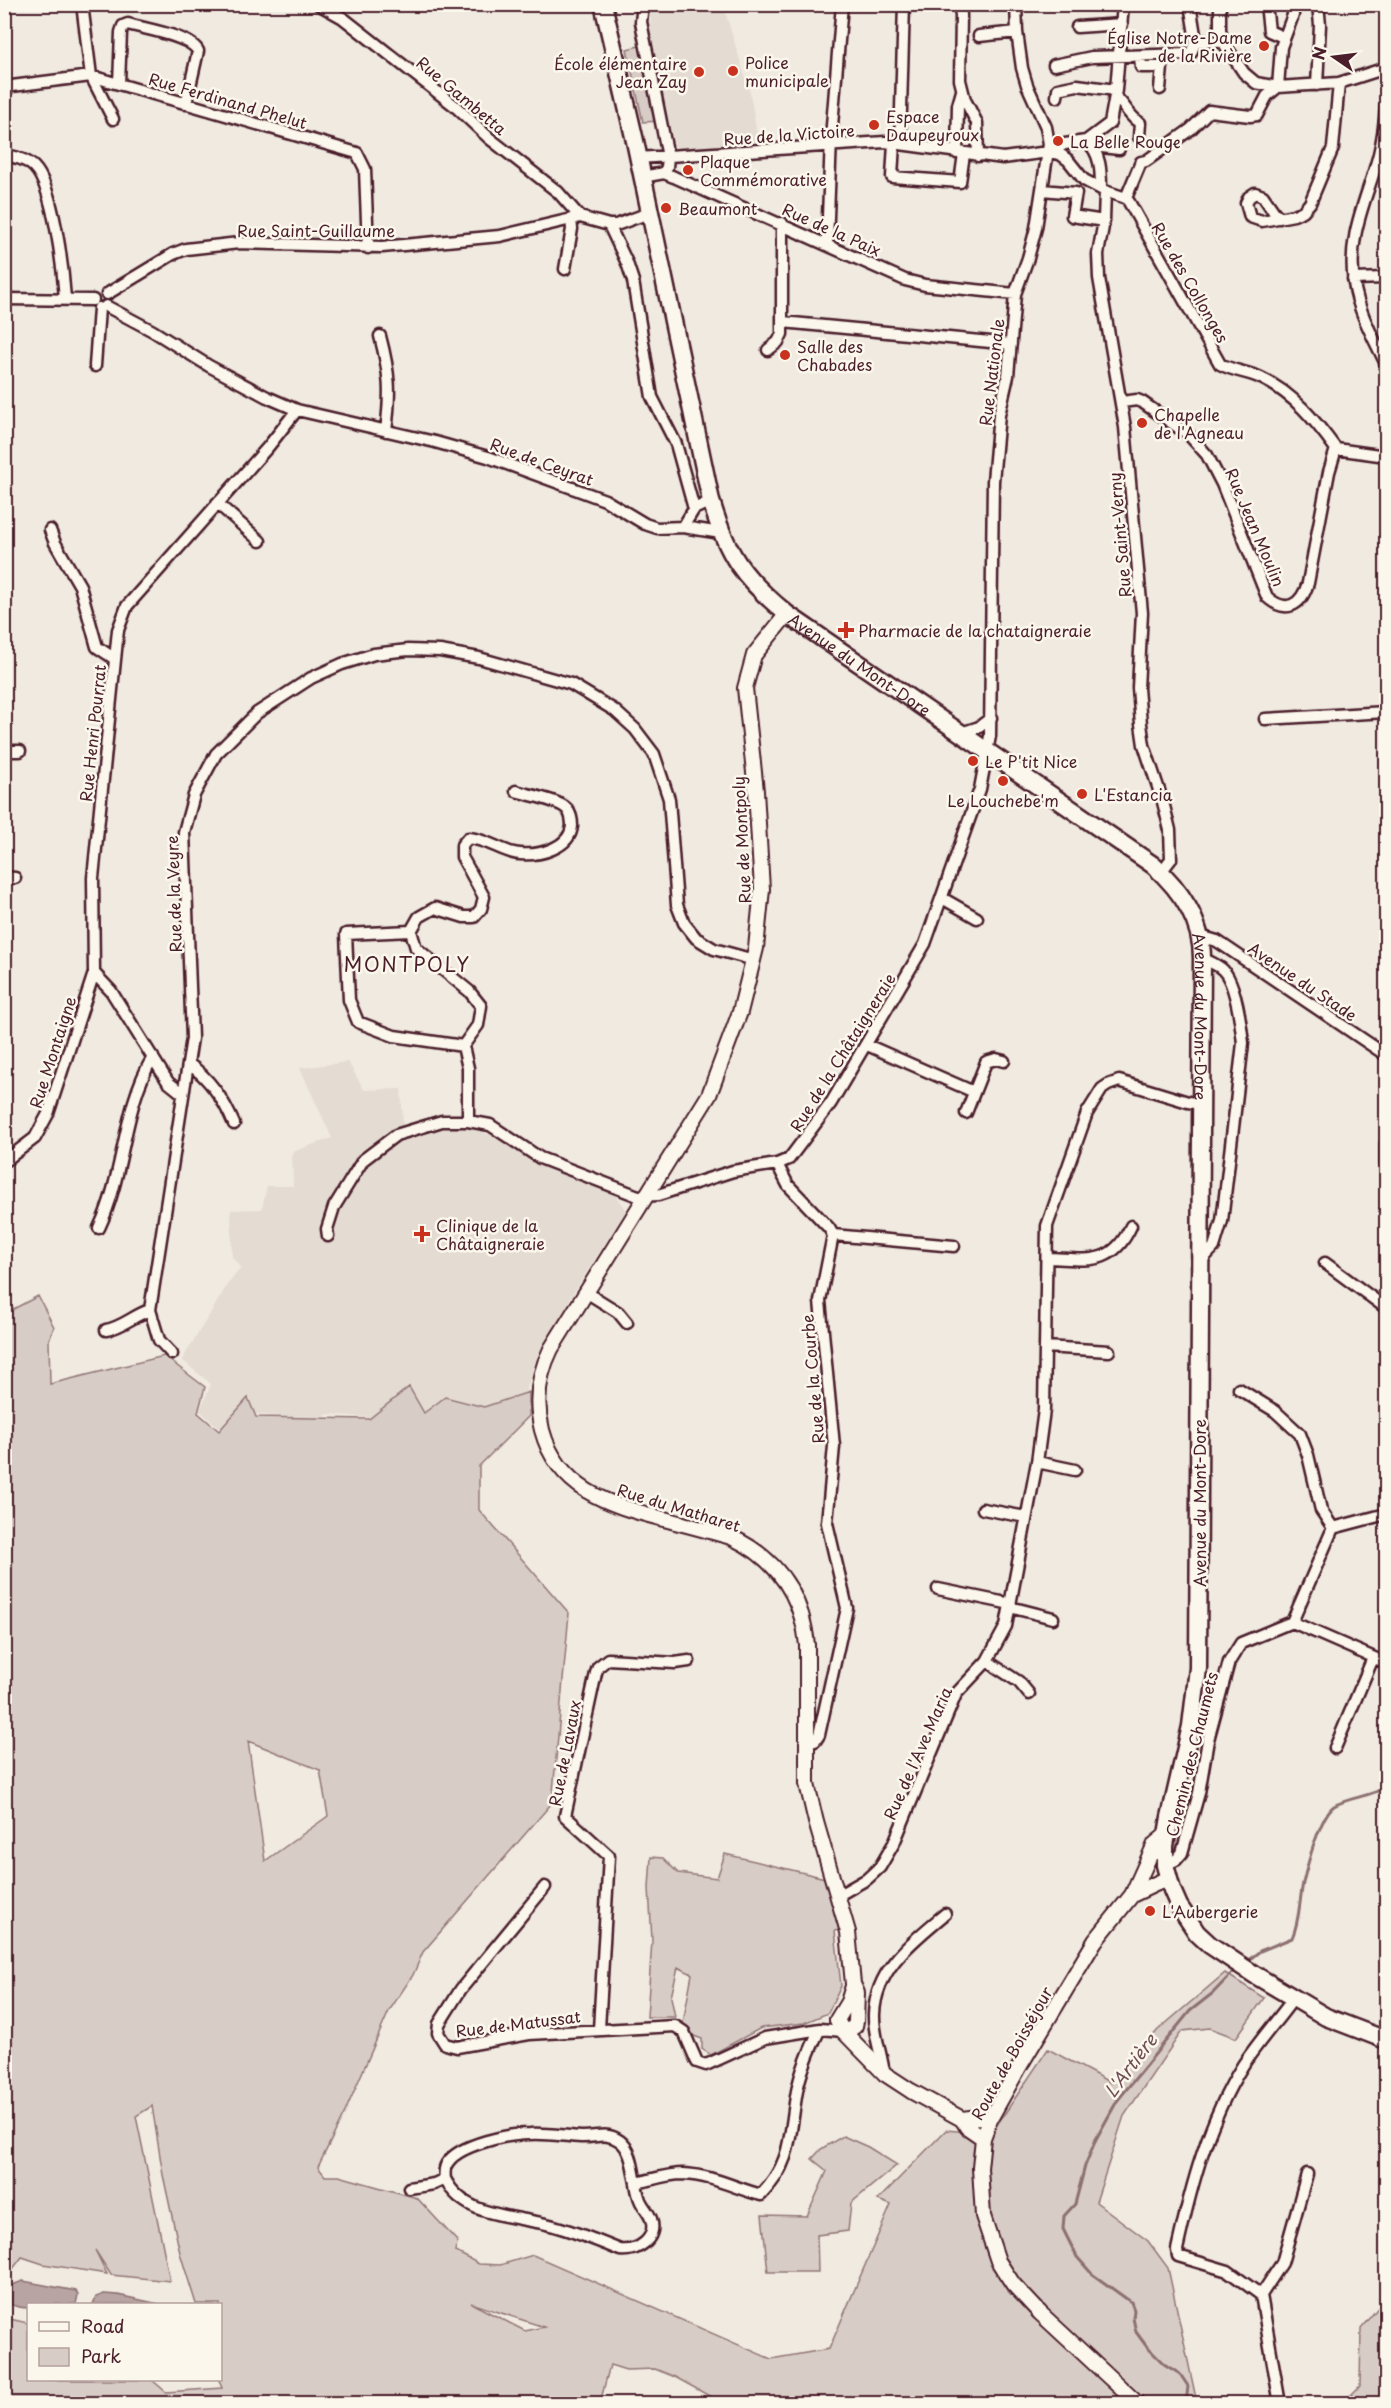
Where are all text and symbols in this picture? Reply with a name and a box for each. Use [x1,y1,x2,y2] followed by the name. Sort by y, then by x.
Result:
[1107,25,1252,67] place label: Église Notre-Dame de la Rivière
[1304,27,1364,87] north arrow
[1257,39,1271,53] marker: Église Notre-Dame de la Rivière
[1305,44,1332,62] text: N
[412,50,512,140] street label: Rue Gambetta
[745,50,829,92] place label: Police municipale
[554,51,687,93] place label: École élémentaire Jean Zay
[726,64,740,78] marker: Police municipale
[692,65,706,79] marker: École élémentaire Jean Zay
[146,66,310,134] street label: Rue Ferdinand Phelut
[886,104,979,146] place label: Espace Daupeyroux
[723,117,855,151] street label: Rue de la Victoire
[867,118,881,132] marker: Espace Daupeyroux
[1070,129,1181,153] place label: La Belle Rouge
[1051,134,1065,148] marker: La Belle Rouge
[700,149,827,191] place label: Plaque Commémorative
[681,163,695,177] marker: Plaque Commémorative
[678,196,758,220] place label: Beaumont
[779,196,885,262] street label: Rue de la Paix
[659,201,673,215] marker: Beaumont
[1147,217,1235,347] street label: Rue des Collonges
[237,218,395,242] street label: Rue Saint-Guillaume
[973,317,1009,427] street label: Rue Nationale
[797,334,872,376] place label: Salle des Chabades
[778,348,792,362] marker: Salle des Chabades
[1154,402,1244,444] place label: Chapelle de l'Agneau
[1135,416,1149,430] marker: Chapelle de l'Agneau
[487,431,597,491] street label: Rue de Ceyrat
[1220,464,1292,590] street label: Rue Jean Moulin
[1102,472,1136,598] street label: Rue Saint-Verny
[784,607,936,721] street label: Avenue du Mont-Dore
[858,618,1091,642] place label: Pharmacie de la chataigneraie
[839,623,853,637] marker: Pharmacie de la chataigneraie
[73,663,111,803] street label: Rue Henri Pourrat
[985,749,1077,773] place label: Le P'tit Nice
[966,754,980,768] marker: Le P'tit Nice
[996,774,1010,788] marker: Le Louchebe'm
[726,776,756,904] street label: Rue de Montpoly
[1094,782,1173,806] place label: L'Estancia
[1075,787,1089,801] marker: L'Estancia
[947,788,1059,812] place label: Le Louchebe'm
[159,835,187,953] street label: Rue de la Veyre
[1187,930,1214,1100] street label: Avenue du Mont-Dore
[1244,936,1362,1026] street label: Avenue du Stade
[343,949,471,979] district label: MONTPOLY
[783,968,901,1136] street label: Rue de la Châtaigneraie
[23,993,81,1111] street label: Rue Montaigne
[436,1213,545,1255] place label: Clinique de la Châtaigneraie
[413,1225,431,1243] marker: Clinique de la Châtaigneraie
[794,1313,830,1445] street label: Rue de la Courbe
[1187,1419,1211,1587] street label: Avenue du Mont-Dore
[614,1477,744,1537] street label: Rue du Matharet
[1159,1669,1223,1839] street label: Chemin des Chaumets
[877,1683,957,1823] street label: Rue de l'Ave Maria
[542,1698,586,1808] street label: Rue de Lavaux
[1162,1899,1258,1923] place label: L'Aubergerie
[1143,1904,1157,1918] marker: L'Aubergerie
[964,1981,1058,2124] street label: Route de Boisséjour
[454,2003,582,2043] street label: Rue de Matussat
[1097,2027,1164,2103] water label: L'Artière
[27,2303,222,2381] legend
[81,2312,125,2339] text: Road
[81,2342,121,2369] text: Park

